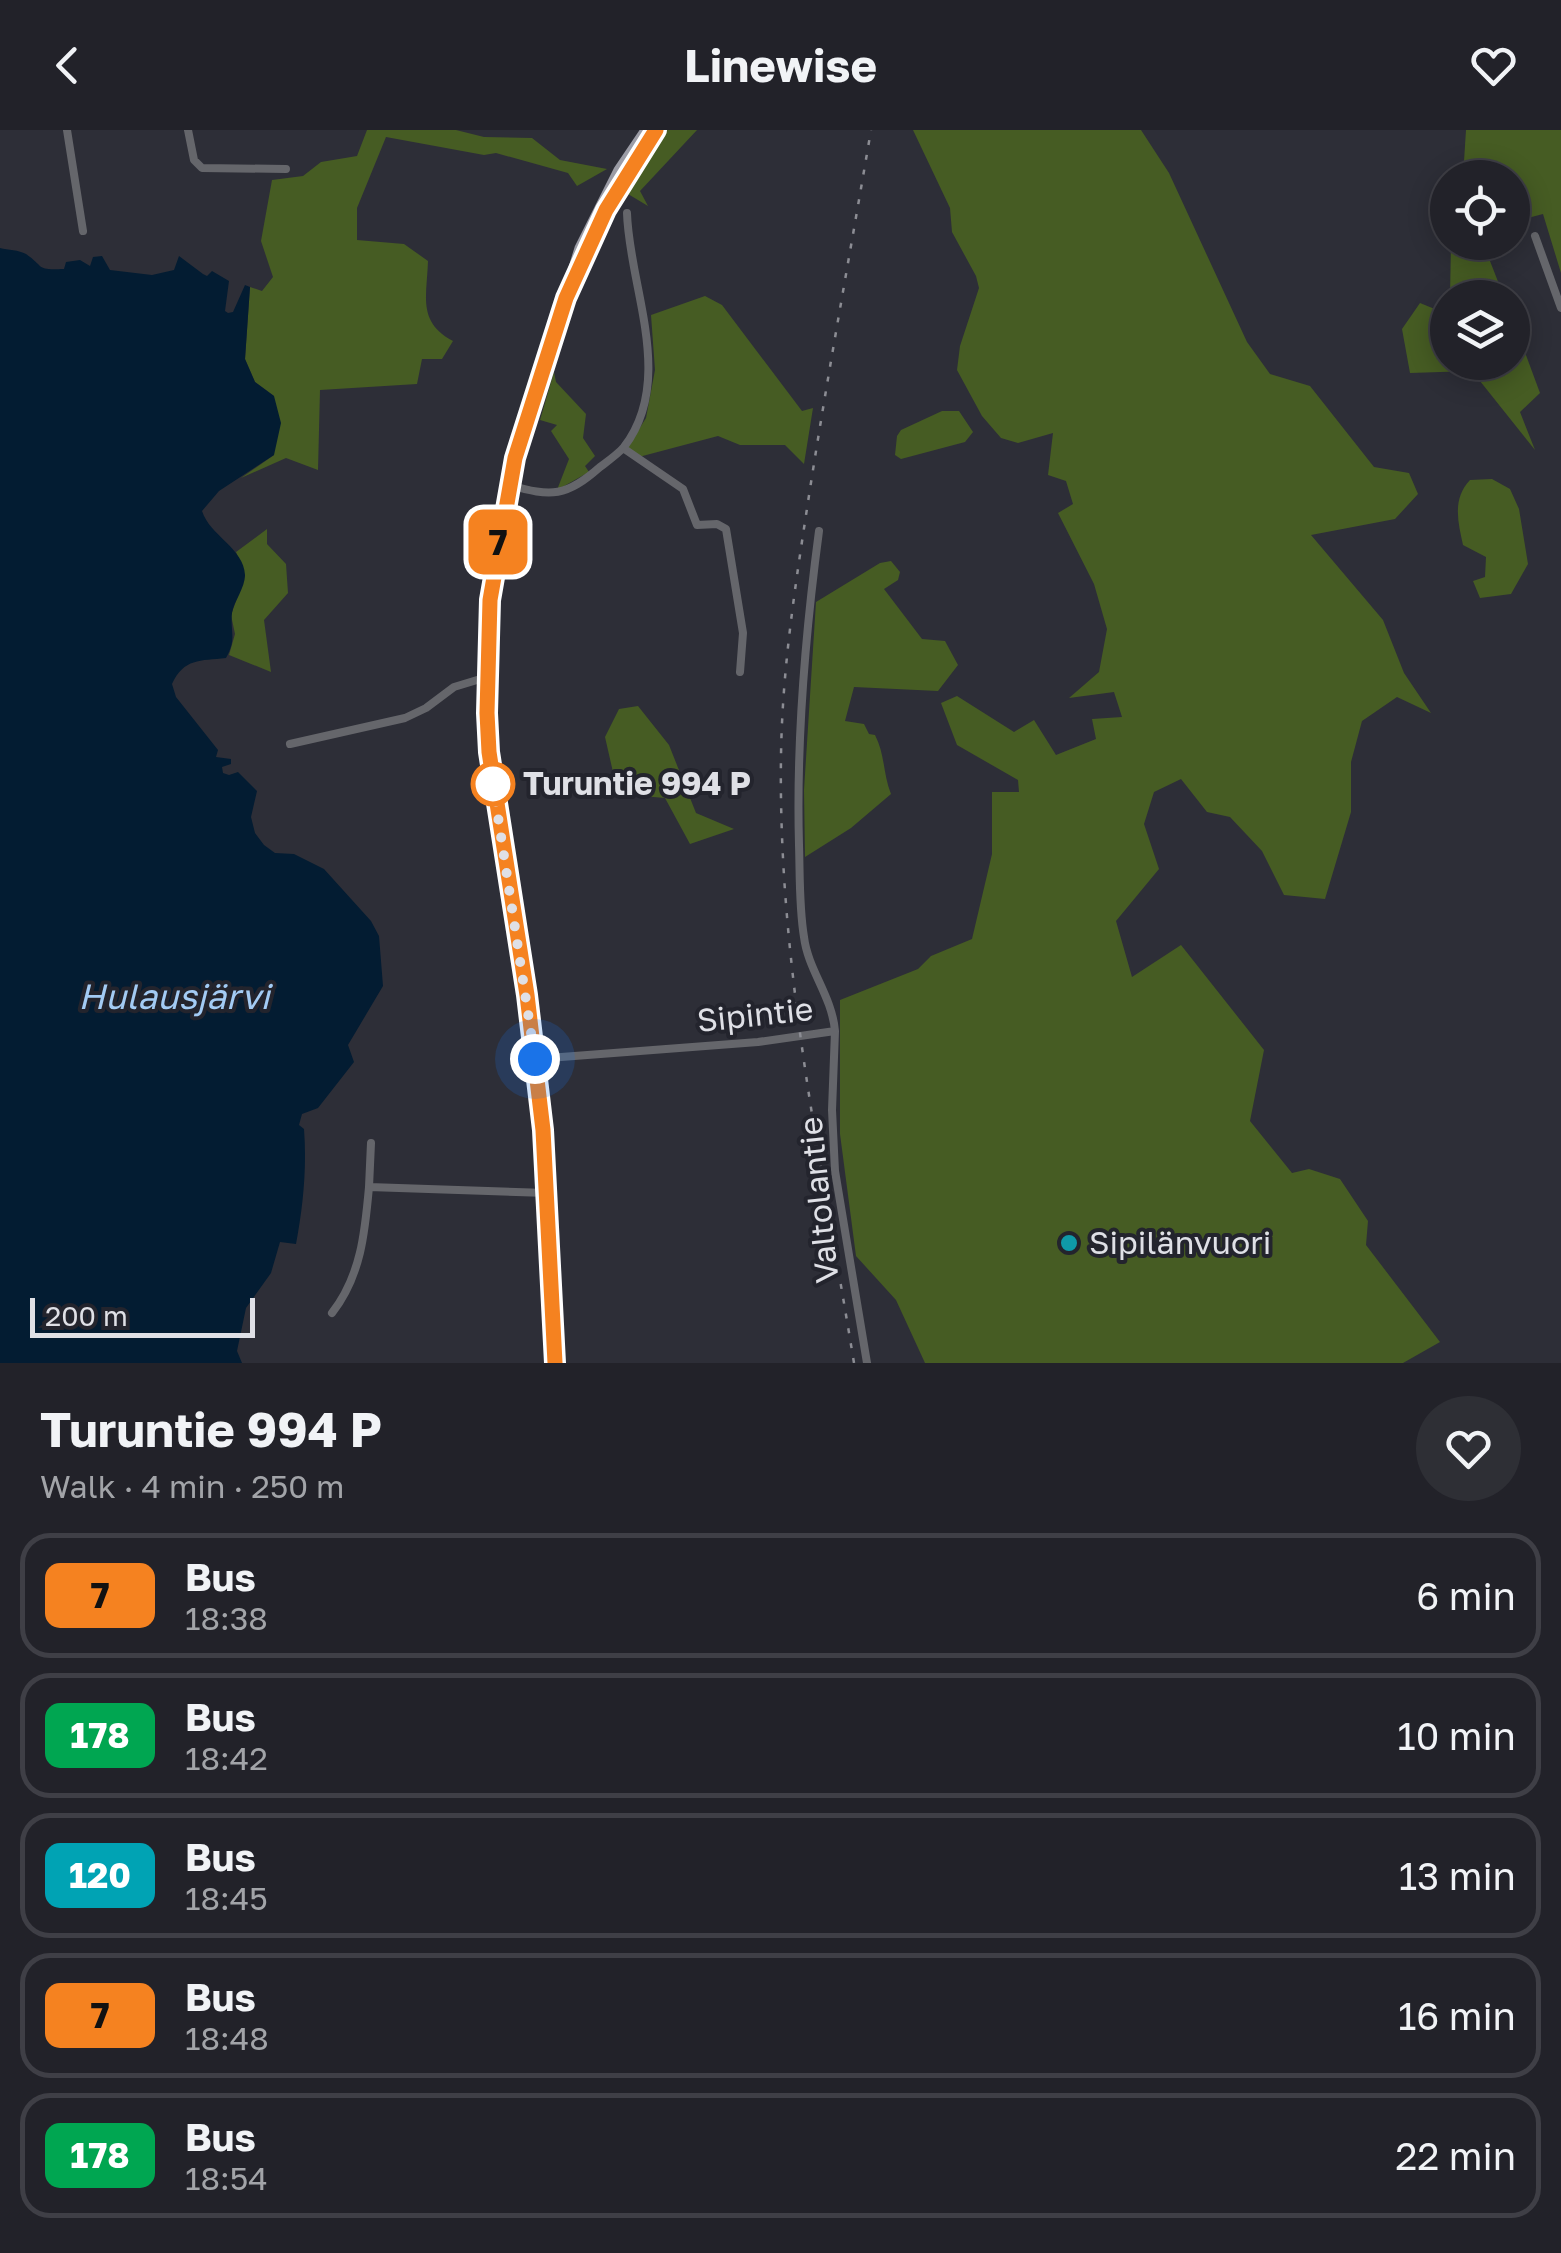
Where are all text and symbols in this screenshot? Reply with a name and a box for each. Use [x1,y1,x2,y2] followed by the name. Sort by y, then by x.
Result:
[40,38,95,93] icon: back
[684,38,877,92] text: Linewise
[1466,38,1521,93] icon: heart
[1430,160,1530,380] map controls
[1430,160,1530,260] button: locate
[1430,280,1530,380] button: layers
[466,510,530,574] line badge: 7
[488,521,508,563] text: 7
[472,763,514,805] marker: Turuntie 994 P
[523,764,751,802] place label: Turuntie 994 P
[78,975,273,1017] water label: Hulausjärvi
[695,989,815,1039] street label: Sipintie
[510,1034,560,1084] your location
[790,1115,846,1285] street label: Valtolantie
[1089,1223,1271,1261] place label: Sipilänvuori
[1058,1232,1080,1254] marker: Sipilänvuori
[30,1293,255,1338] scale bar
[45,1299,128,1332] text: 200 m
[1416,1396,1521,1501] button: heart
[40,1400,382,1458] text: Turuntie 994 P
[40,1467,344,1505] text: Walk · 4 min · 250 m
[185,1554,256,1599] text: Bus
[1416,1573,1516,1618] text: 6 min
[90,1574,110,1616] text: 7
[185,1599,268,1637] text: 18:38
[185,1694,256,1739] text: Bus
[1397,1713,1516,1758] text: 10 min
[70,1714,130,1756] text: 178
[185,1739,268,1777] text: 18:42
[185,1834,256,1879] text: Bus
[1399,1853,1516,1898] text: 13 min
[69,1854,131,1896] text: 120
[185,1879,268,1917] text: 18:45
[185,1974,256,2019] text: Bus
[1398,1993,1516,2038] text: 16 min
[90,1994,110,2036] text: 7
[185,2019,269,2057] text: 18:48
[185,2114,256,2159] text: Bus
[1395,2133,1516,2178] text: 22 min
[70,2134,130,2176] text: 178
[185,2159,268,2197] text: 18:54

